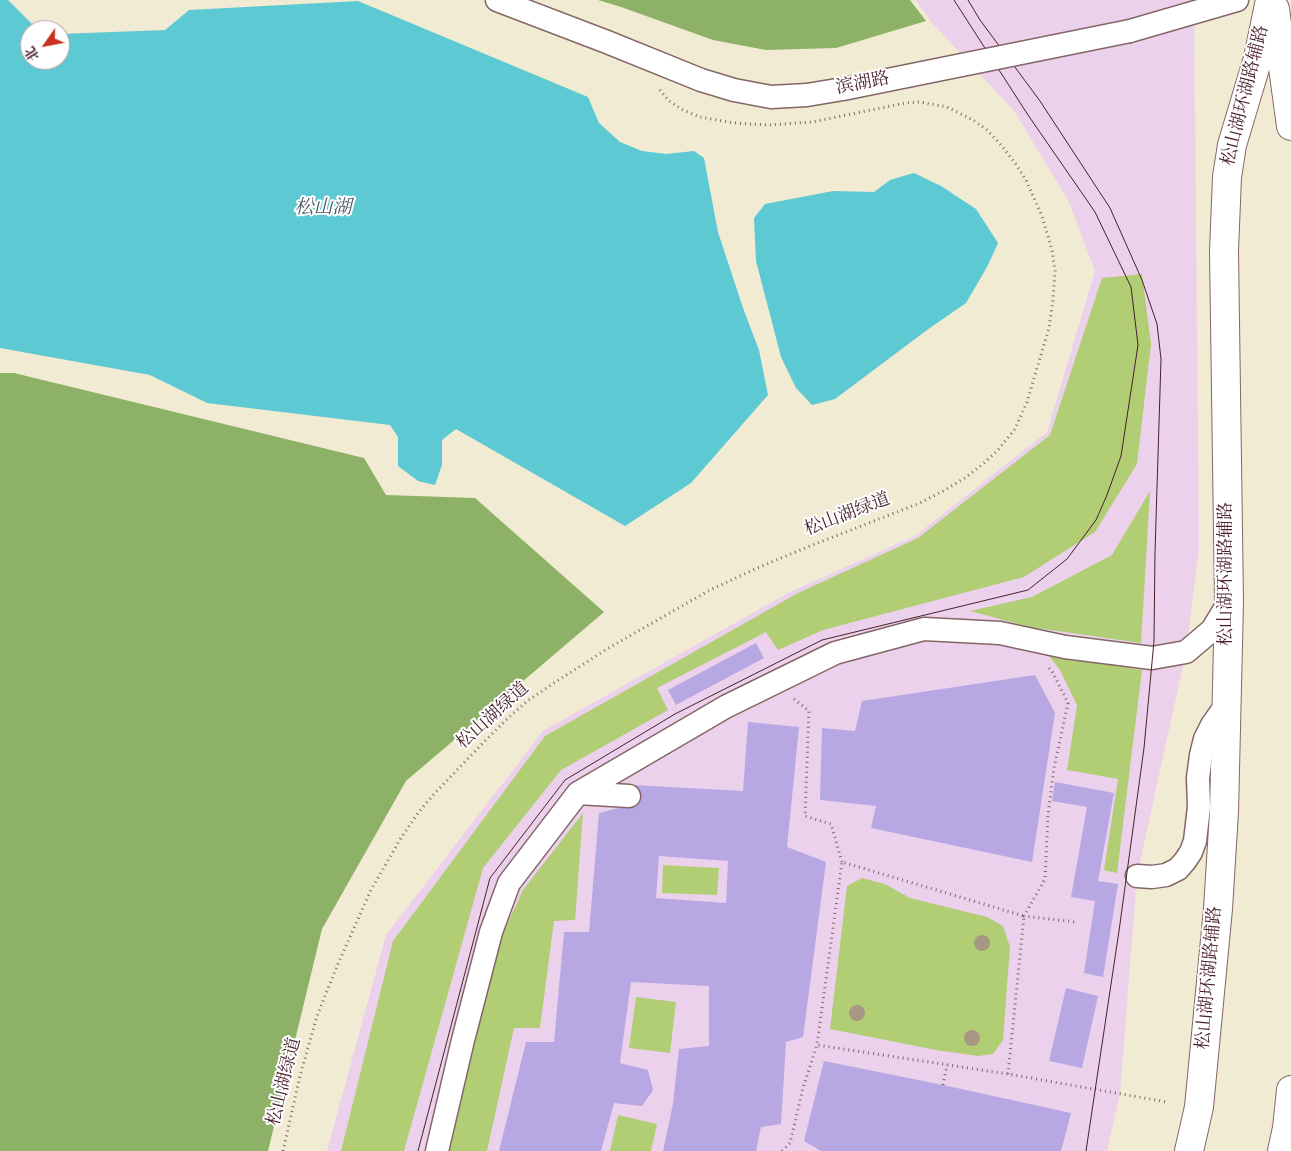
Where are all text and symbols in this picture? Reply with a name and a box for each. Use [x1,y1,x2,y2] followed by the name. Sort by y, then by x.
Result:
[20,20,70,70] north arrow
[1219,24,1275,168] street label: 松山湖环湖路辅路
[21,41,45,64] text: 北
[834,69,892,101] street label: 滨湖路
[295,199,351,221] water label: 松山湖
[802,490,894,542] street label: 松山湖绿道
[1217,502,1239,646] street label: 松山湖环湖路辅路
[453,679,535,755] street label: 松山湖绿道
[1194,905,1228,1051] street label: 松山湖环湖路辅路
[265,1036,307,1128] street label: 松山湖绿道

